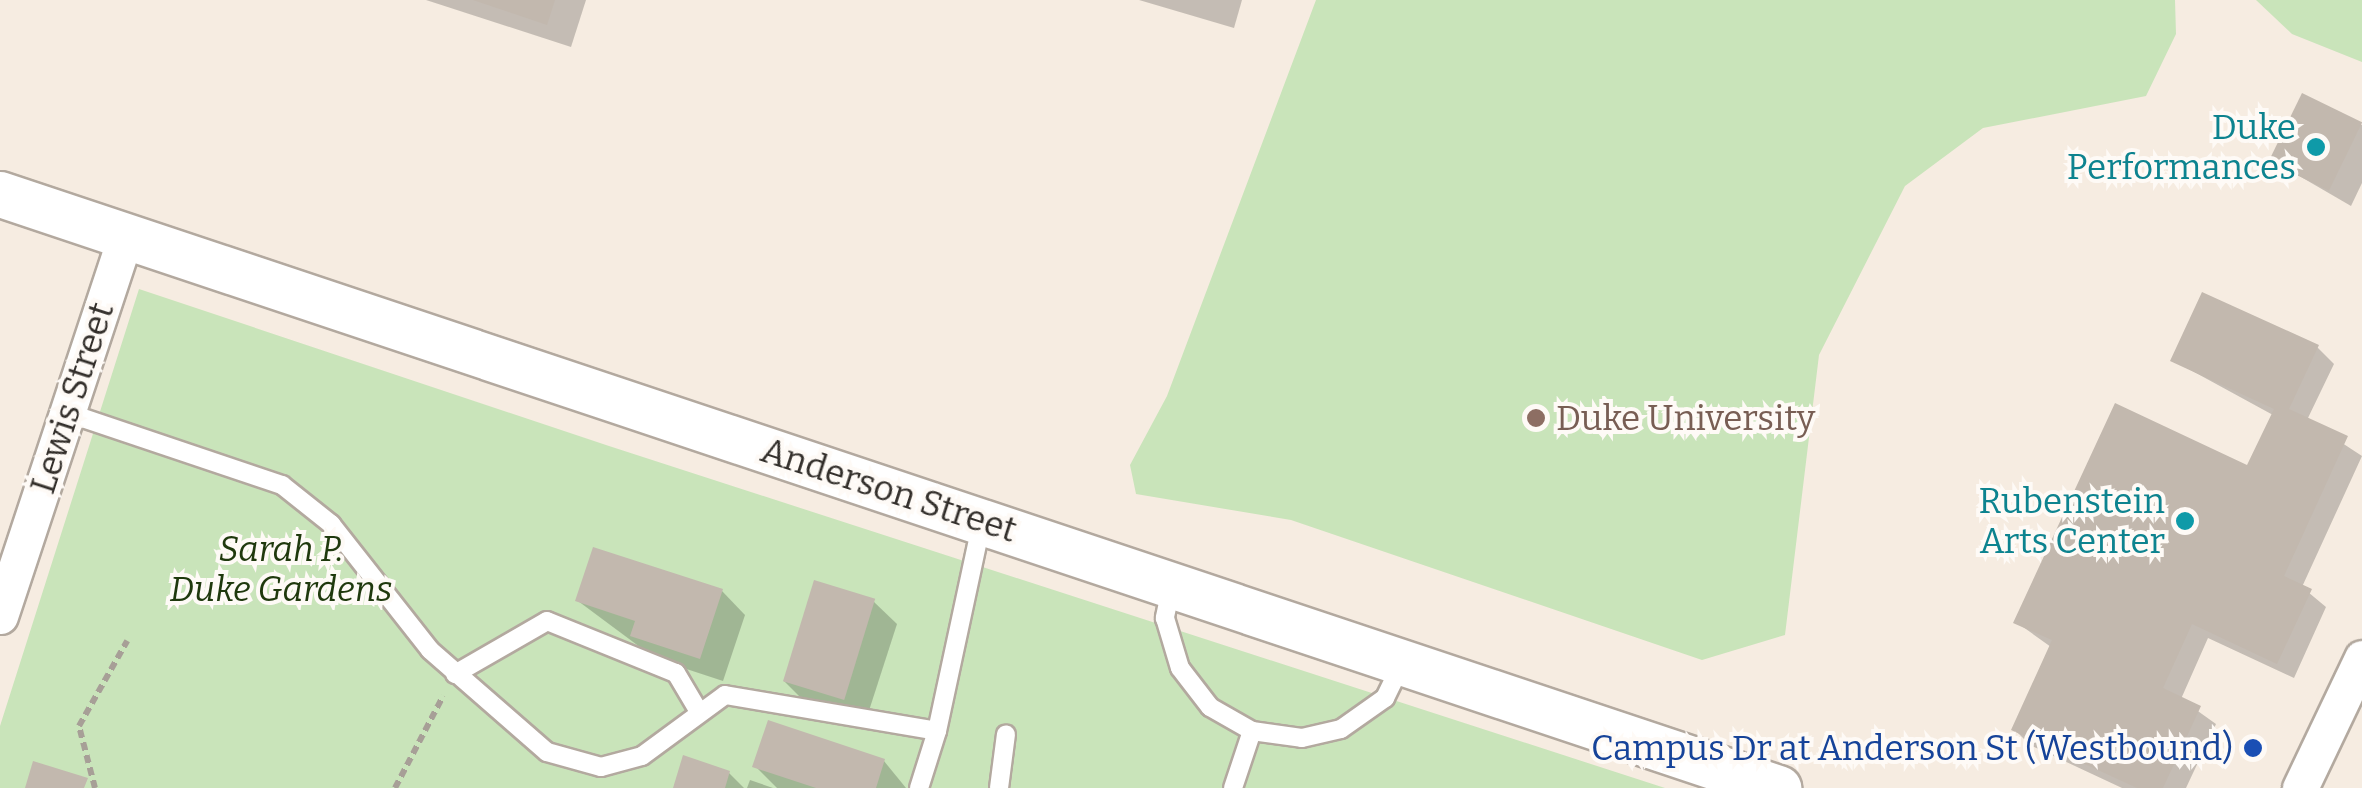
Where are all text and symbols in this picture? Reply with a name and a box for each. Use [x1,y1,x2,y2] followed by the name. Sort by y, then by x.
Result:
[2067,106,2296,188] place label: Duke Performances
[2305,136,2327,158] marker: Duke Performances
[21,297,123,499] street label: Lewis Street
[1556,397,1815,439] place label: Duke University
[1525,407,1547,429] marker: Duke University
[756,429,1022,551] street label: Anderson Street
[1979,480,2165,562] place label: Rubenstein Arts Center
[2174,510,2196,532] marker: Rubenstein Arts Center
[169,528,393,610] park label: Sarah P. Duke Gardens
[1591,727,2233,769] place label: Campus Dr at Anderson St (Westbound)
[2242,737,2264,759] marker: Campus Dr at Anderson St (Westbound)

